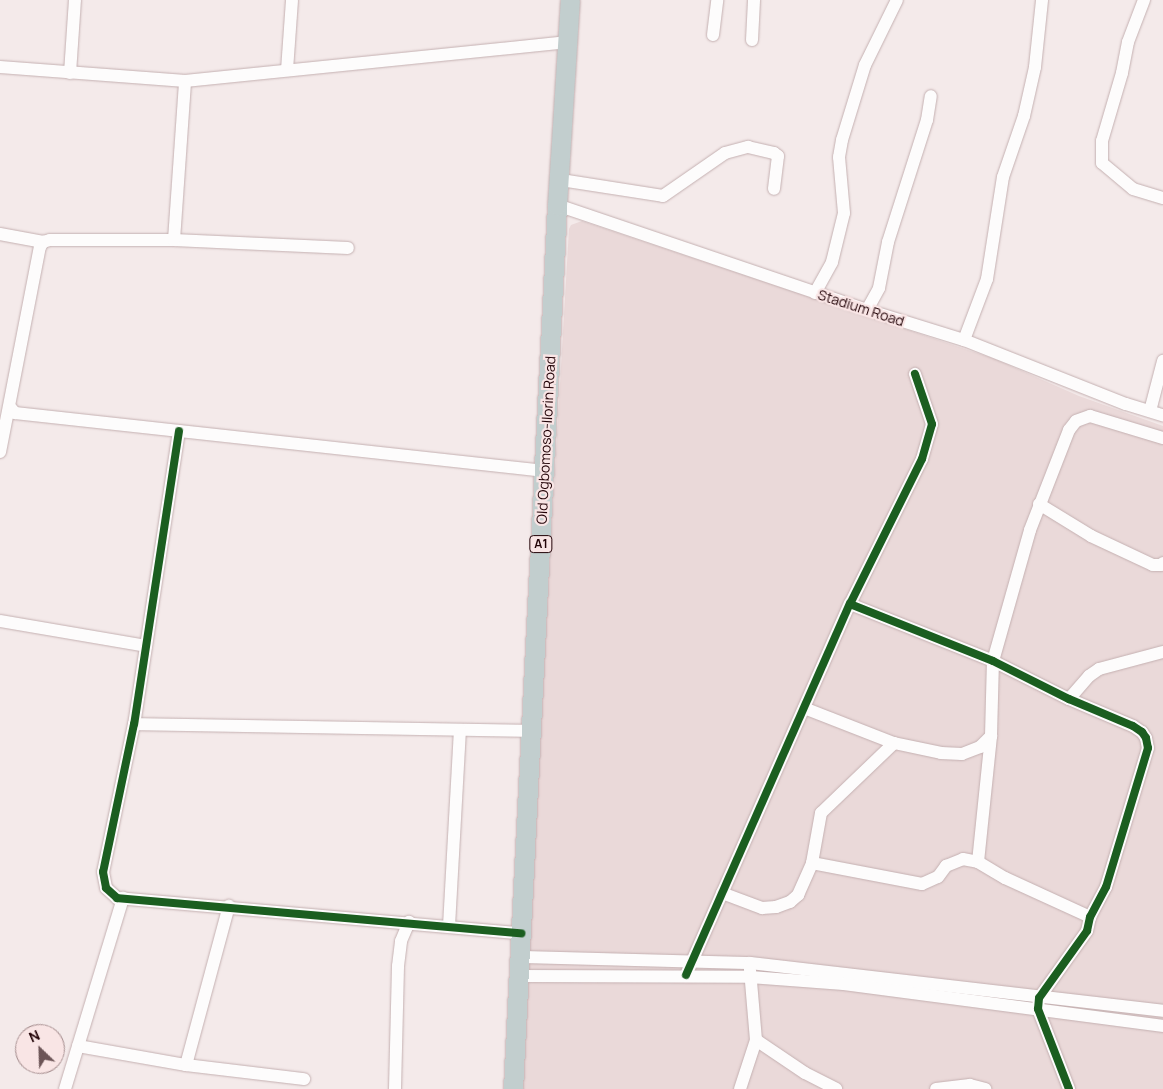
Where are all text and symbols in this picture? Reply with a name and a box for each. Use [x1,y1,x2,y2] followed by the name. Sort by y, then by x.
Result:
[816,286,906,330] street label: Stadium Road
[533,355,559,525] street label: Old Ogbomoso-Ilorin Road
[528,534,554,554] road number: A1
[15,1024,65,1074] north arrow
[26,1025,43,1046] text: N

